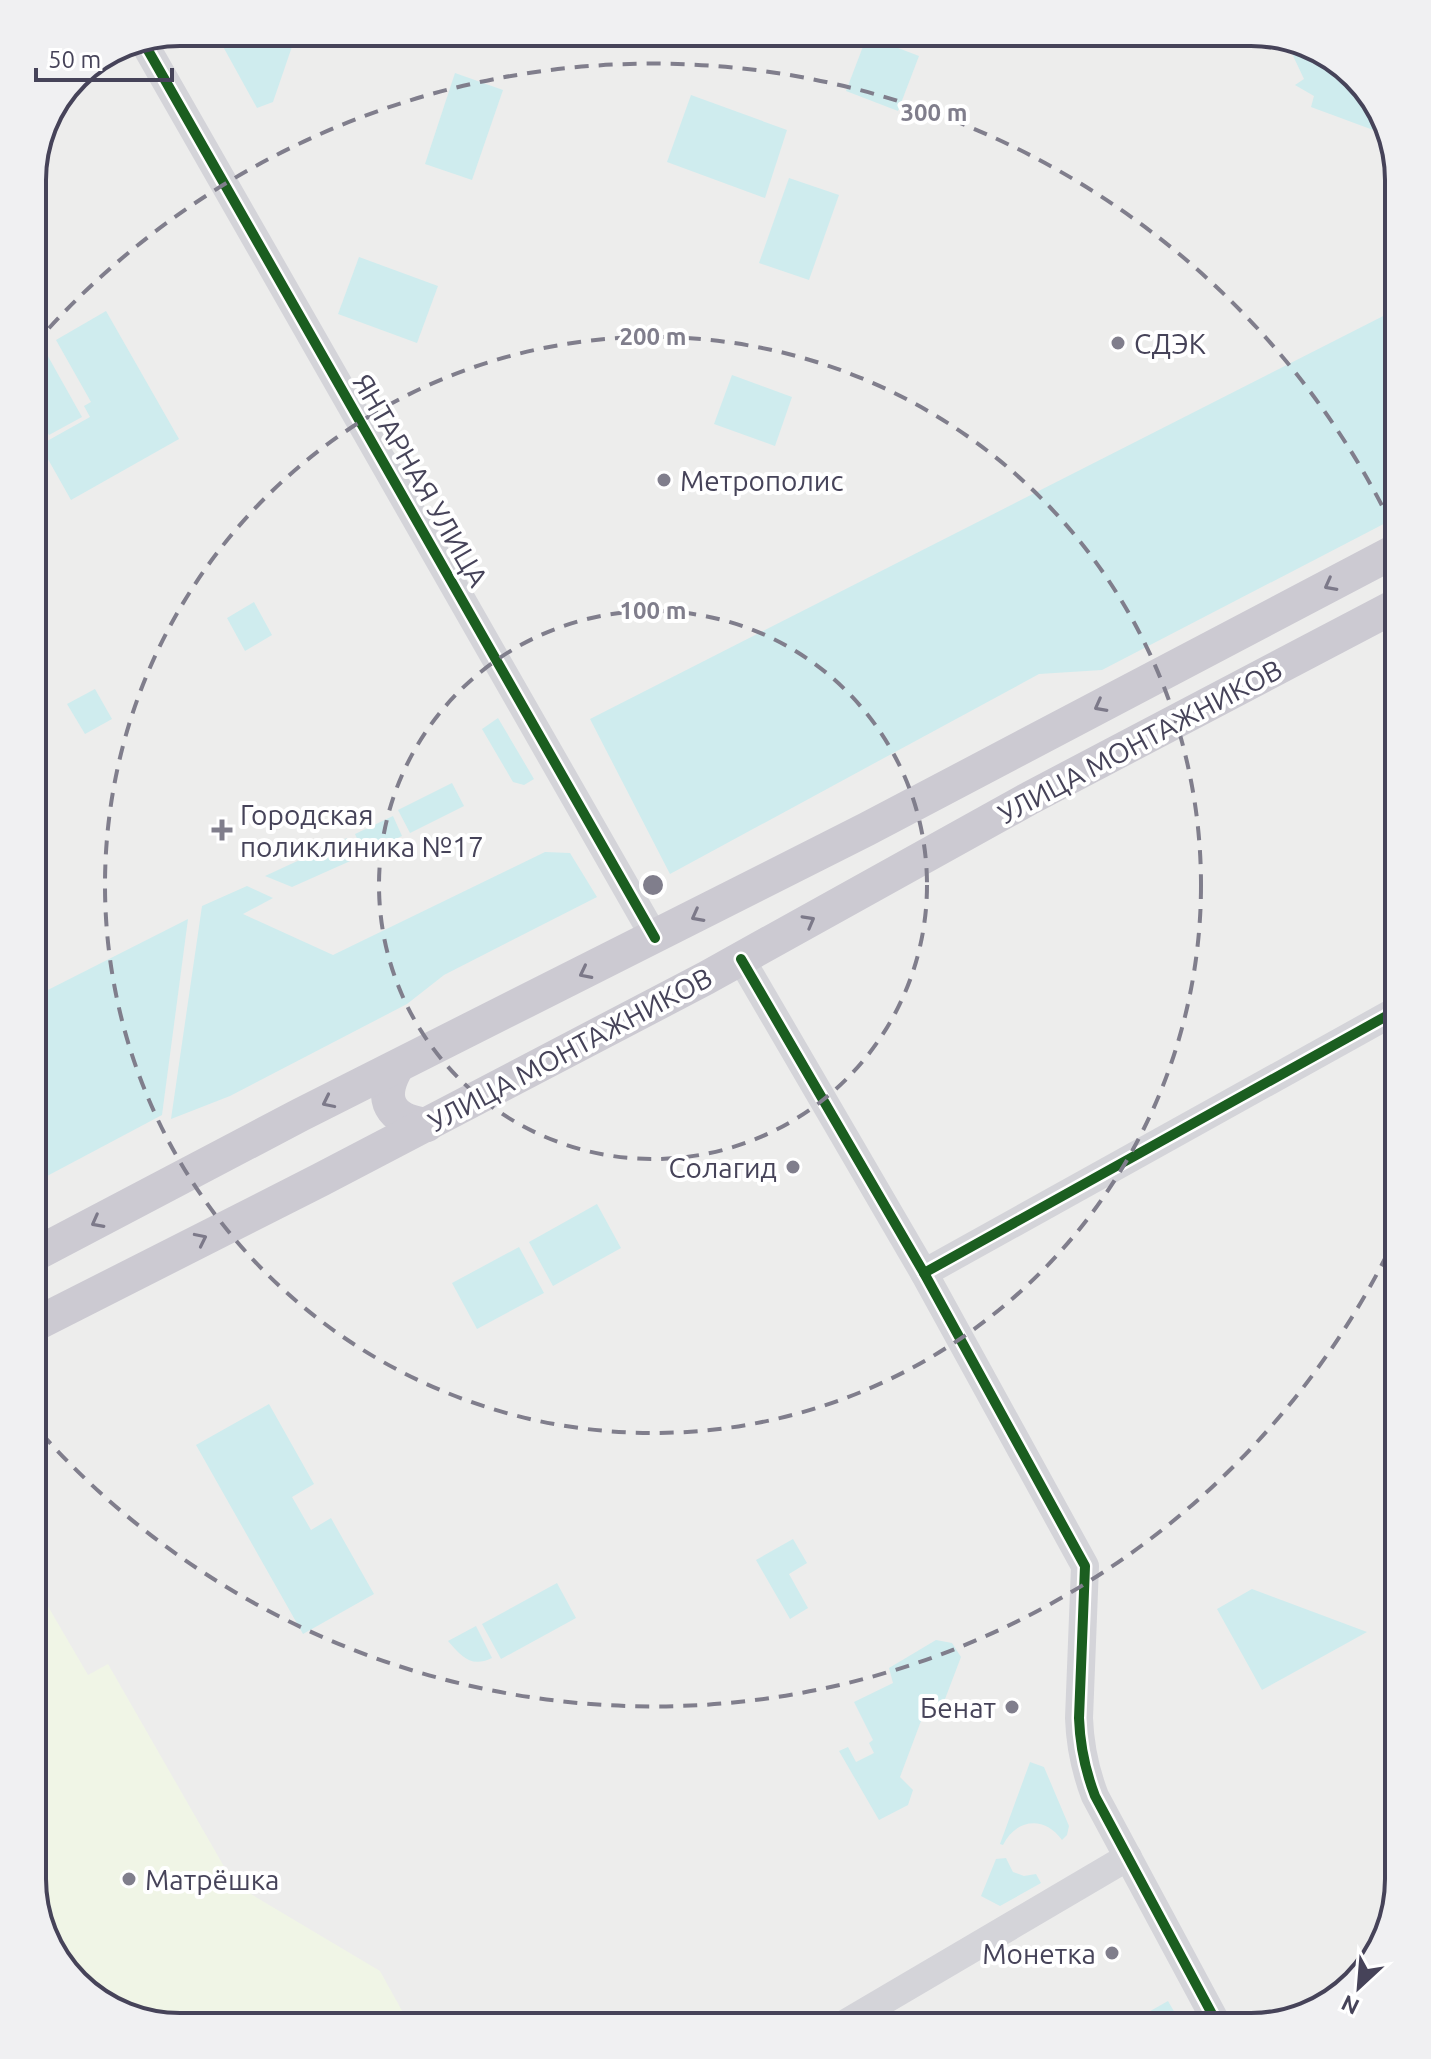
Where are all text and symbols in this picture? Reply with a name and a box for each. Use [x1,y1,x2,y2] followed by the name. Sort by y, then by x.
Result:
[36,32,172,82] scale bar
[48,46,101,73] text: 50 m
[901,99,967,126] text: 300 m
[620,323,686,350] text: 200 m
[1134,328,1206,359] place label: СДЭК
[1109,334,1127,352] marker: СДЭК
[347,368,495,592] street label: ЯНТАРНАЯ УЛИЦА
[680,465,843,496] place label: Метрополис
[655,471,673,489] marker: Метрополис
[1324,575,1338,590] one-way arrow
[620,597,686,624] text: 100 m
[993,653,1287,829] street label: УЛИЦА МОНТАЖНИКОВ
[1093,696,1108,711] one-way arrow
[240,799,484,862] place label: Городская поликлиника №17
[211,819,233,841] marker: Городская поликлиника №17
[639,871,667,899] centre of rings
[691,906,706,921] one-way arrow
[800,915,815,931] one-way arrow
[423,961,717,1137] street label: УЛИЦА МОНТАЖНИКОВ
[579,963,594,979] one-way arrow
[321,1092,336,1107] one-way arrow
[668,1152,777,1183] place label: Солагид
[784,1158,802,1176] marker: Солагид
[91,1212,105,1227] one-way arrow
[193,1234,208,1249] one-way arrow
[920,1692,997,1723] place label: Бенат
[1003,1698,1021,1716] marker: Бенат
[145,1864,280,1895] place label: Матрёшка
[120,1870,138,1888] marker: Матрёшка
[982,1938,1096,1969] place label: Монетка
[1103,1944,1121,1962] marker: Монетка
[1319,1947,1399,2027] north arrow
[1337,1991,1363,2020] text: N

